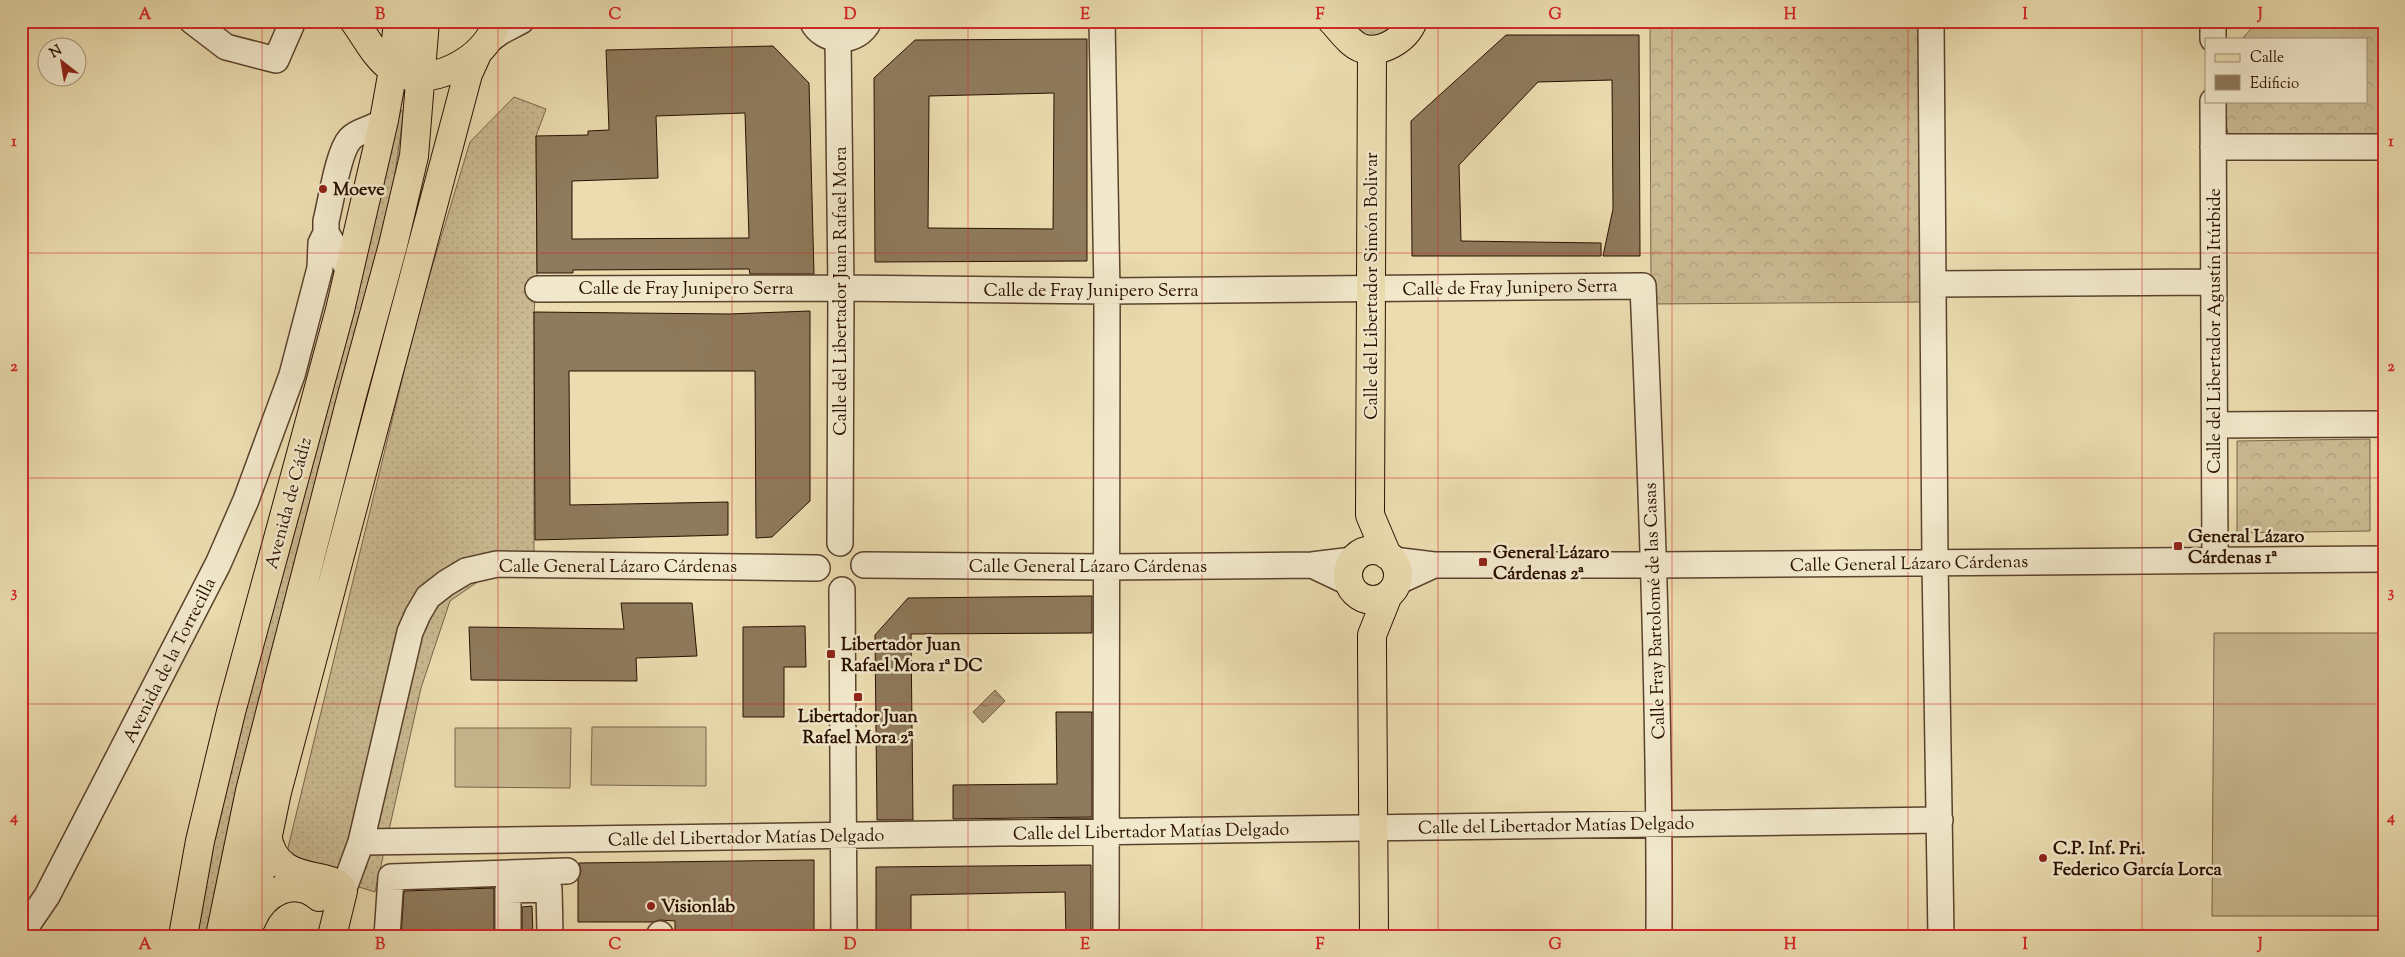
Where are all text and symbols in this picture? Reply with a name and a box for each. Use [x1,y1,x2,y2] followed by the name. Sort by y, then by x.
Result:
[139,4,152,27] text: A
[375,4,385,27] text: B
[609,4,622,27] text: C
[844,4,857,27] text: D
[1080,4,1090,27] text: E
[1316,4,1325,27] text: F
[1548,4,1562,27] text: G
[1784,4,1797,27] text: H
[2022,4,2028,27] text: I
[2256,4,2263,27] text: J
[38,38,88,88] north arrow
[2205,38,2368,102] legend
[46,41,66,64] text: N
[2250,48,2284,69] text: Calle
[2250,74,2299,95] text: Edificio
[11,131,17,154] text: 1
[2388,131,2394,154] text: 1
[829,146,855,436] street label: Calle del Libertador Juan Rafael Mora
[1360,152,1386,420] street label: Calle del Libertador Simón Bolivar
[333,178,385,204] place label: Moeve
[317,183,329,195] marker: Moeve
[2203,188,2229,474] street label: Calle del Libertador Agustín Itúrbide
[1402,274,1618,304] street label: Calle de Fray Junipero Serra
[578,277,794,303] street label: Calle de Fray Junipero Serra
[983,279,1199,305] street label: Calle de Fray Junipero Serra
[10,356,18,379] text: 2
[2387,356,2395,379] text: 2
[260,435,320,572] street label: Avenida de Cádiz
[1639,482,1673,740] street label: Calle Fray Bartolomé de las Casas
[2188,525,2305,572] place label: General Lázaro Cárdenas 1ª
[2172,540,2184,552] marker: General Lázaro Cárdenas 1ª
[1493,541,1610,588] place label: General Lázaro Cárdenas 2ª
[1790,550,2028,580] street label: Calle General Lázaro Cárdenas
[499,555,737,581] street label: Calle General Lázaro Cárdenas
[969,555,1207,581] street label: Calle General Lázaro Cárdenas
[1477,556,1489,568] marker: General Lázaro Cárdenas 2ª
[118,574,224,748] street label: Avenida de la Torrecilla
[11,582,18,605] text: 3
[2388,582,2395,605] text: 3
[841,633,983,680] place label: Libertador Juan Rafael Mora 1ª DC
[825,648,837,660] marker: Libertador Juan Rafael Mora 1ª DC
[852,691,864,703] marker: Libertador Juan Rafael Mora 2ª
[798,705,918,752] place label: Libertador Juan Rafael Mora 2ª
[9,807,18,830] text: 4
[2386,807,2395,830] text: 4
[1418,812,1695,842] street label: Calle del Libertador Matías Delgado
[1013,818,1290,848] street label: Calle del Libertador Matías Delgado
[608,824,885,854] street label: Calle del Libertador Matías Delgado
[2053,837,2223,884] place label: C.P. Inf. Pri. Federico García Lorca
[2037,852,2049,864] marker: C.P. Inf. Pri. Federico García Lorca
[661,895,735,921] place label: Visionlab
[645,900,657,912] marker: Visionlab
[139,934,152,957] text: A
[375,934,385,957] text: B
[609,934,622,957] text: C
[844,934,857,957] text: D
[1080,934,1090,957] text: E
[1316,934,1325,957] text: F
[1548,934,1562,957] text: G
[1784,934,1797,957] text: H
[2022,934,2028,957] text: I
[2256,934,2263,957] text: J

